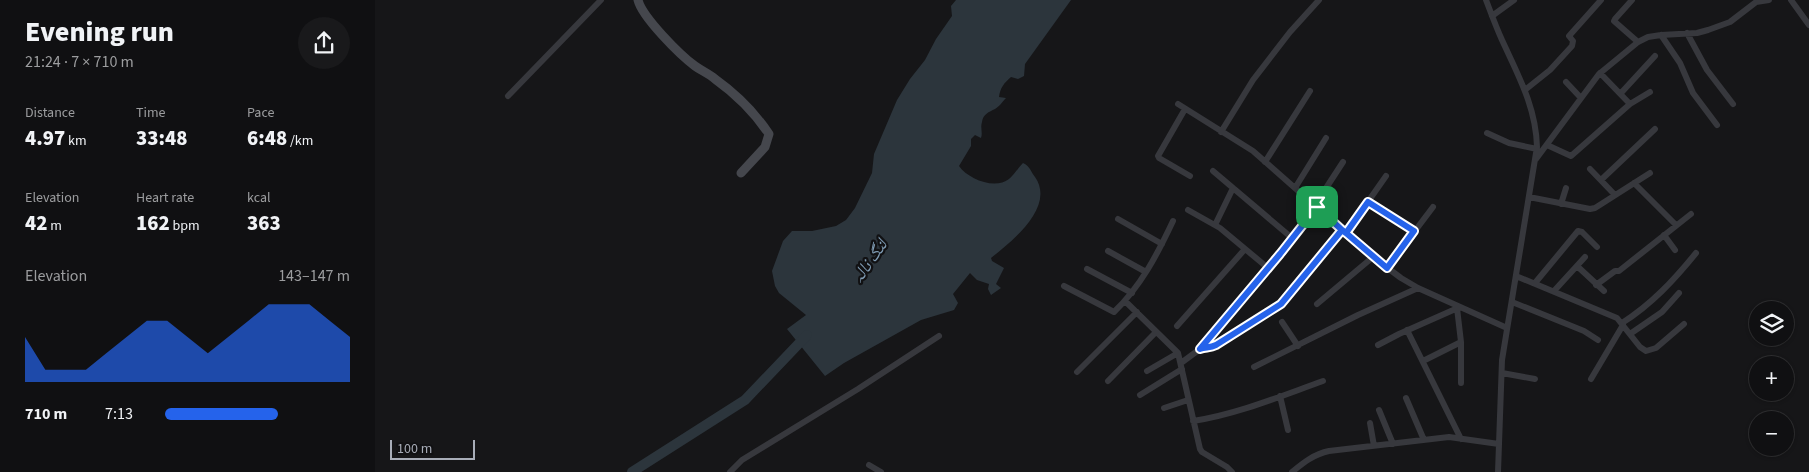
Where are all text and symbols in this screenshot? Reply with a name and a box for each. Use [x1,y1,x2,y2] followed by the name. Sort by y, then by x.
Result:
[25,12,174,52] text: Evening run
[298,17,350,69] button: share
[25,51,134,73] text: 21:24 · 7 × 710 m
[25,103,75,123] text: Distance
[136,103,166,123] text: Time
[247,103,274,123] text: Pace
[25,123,65,153] text: 4.97
[136,123,187,153] text: 33:48
[247,123,287,153] text: 6:48
[65,131,87,151] text: km
[287,131,313,151] text: /km
[1296,186,1338,228] pin
[25,188,80,208] text: Elevation
[136,188,194,208] text: Heart rate
[247,188,271,208] text: kcal
[1303,193,1331,221] icon: arrive
[25,208,47,238] text: 42
[136,208,170,238] text: 162
[247,208,281,238] text: 363
[47,216,62,236] text: m
[170,216,200,236] text: bpm
[845,233,895,288] water label: لنگ نالہ
[25,265,87,287] text: Elevation
[278,265,350,287] text: 143–147 m
[1749,301,1794,456] map controls
[1749,301,1794,346] button: layers
[1749,356,1794,401] button: +
[25,403,67,425] text: 710 m
[105,403,133,425] text: 7:13
[1749,411,1794,456] button: −
[390,437,475,460] scale bar
[397,439,432,459] text: 100 m

